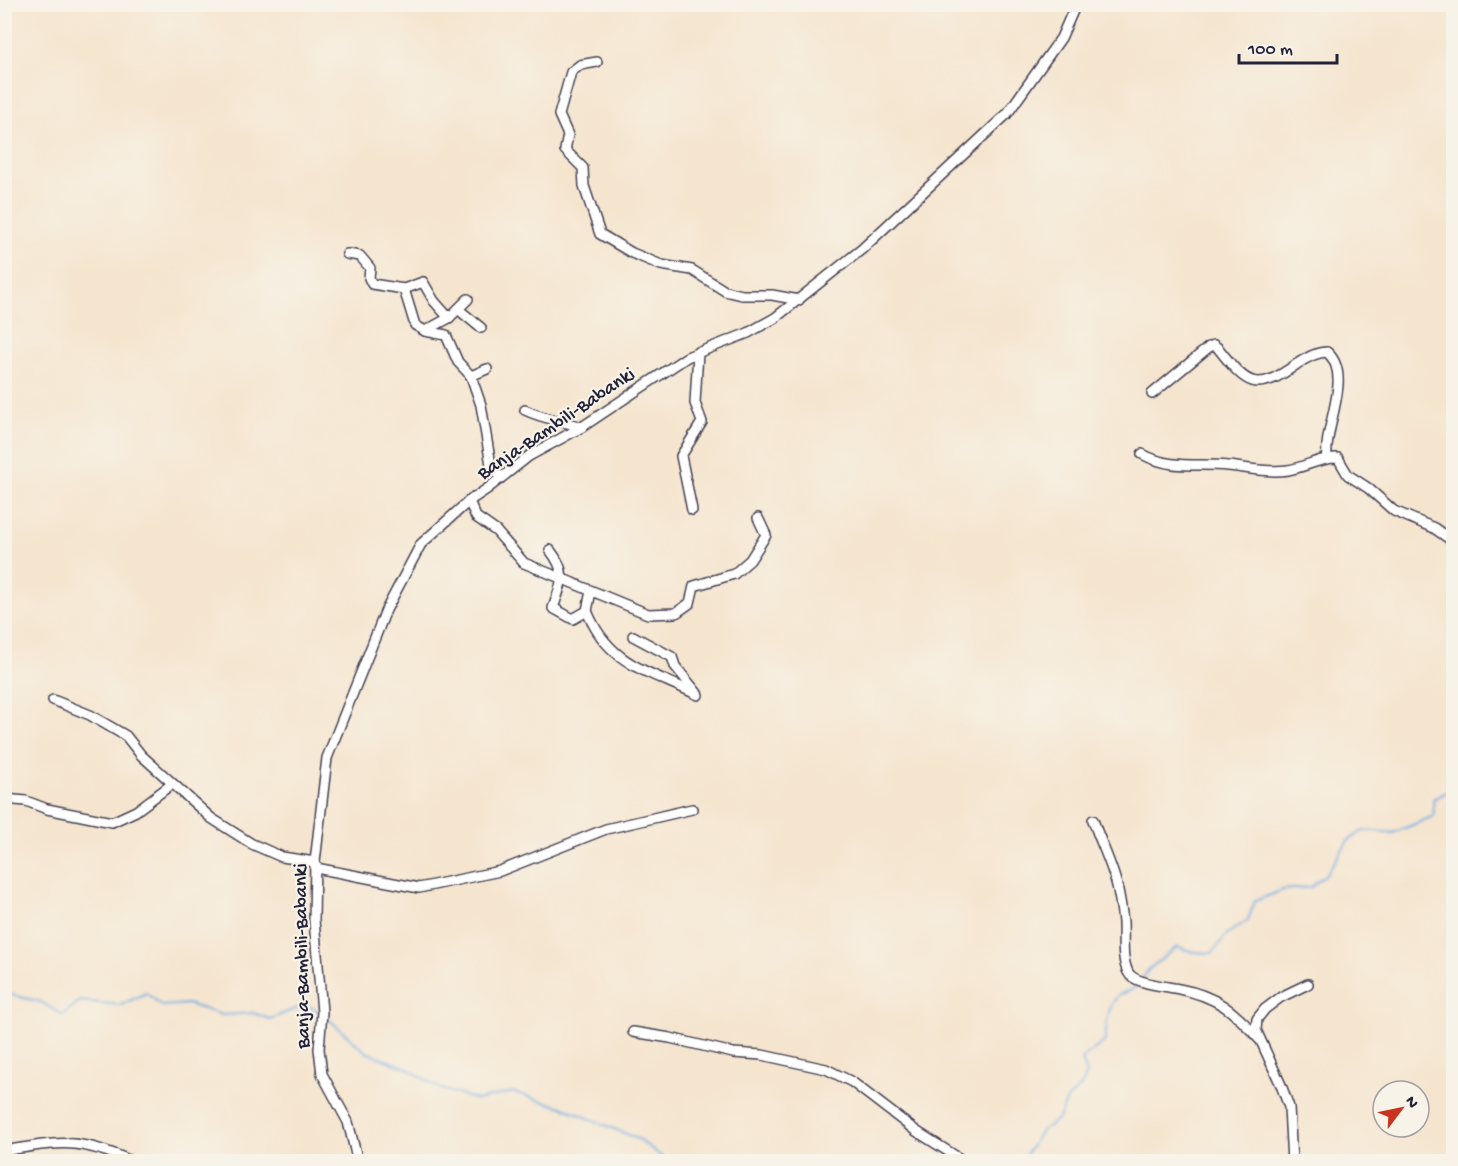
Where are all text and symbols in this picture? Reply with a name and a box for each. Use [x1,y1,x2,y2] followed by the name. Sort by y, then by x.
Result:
[1239,27,1336,65] scale bar
[1247,40,1293,61] text: 100 m
[473,364,640,487] street label: Banja-Bambili-Babanki
[290,863,317,1050] street label: Banja-Bambili-Babanki
[1371,1079,1431,1139] north arrow
[1400,1093,1422,1113] text: N

